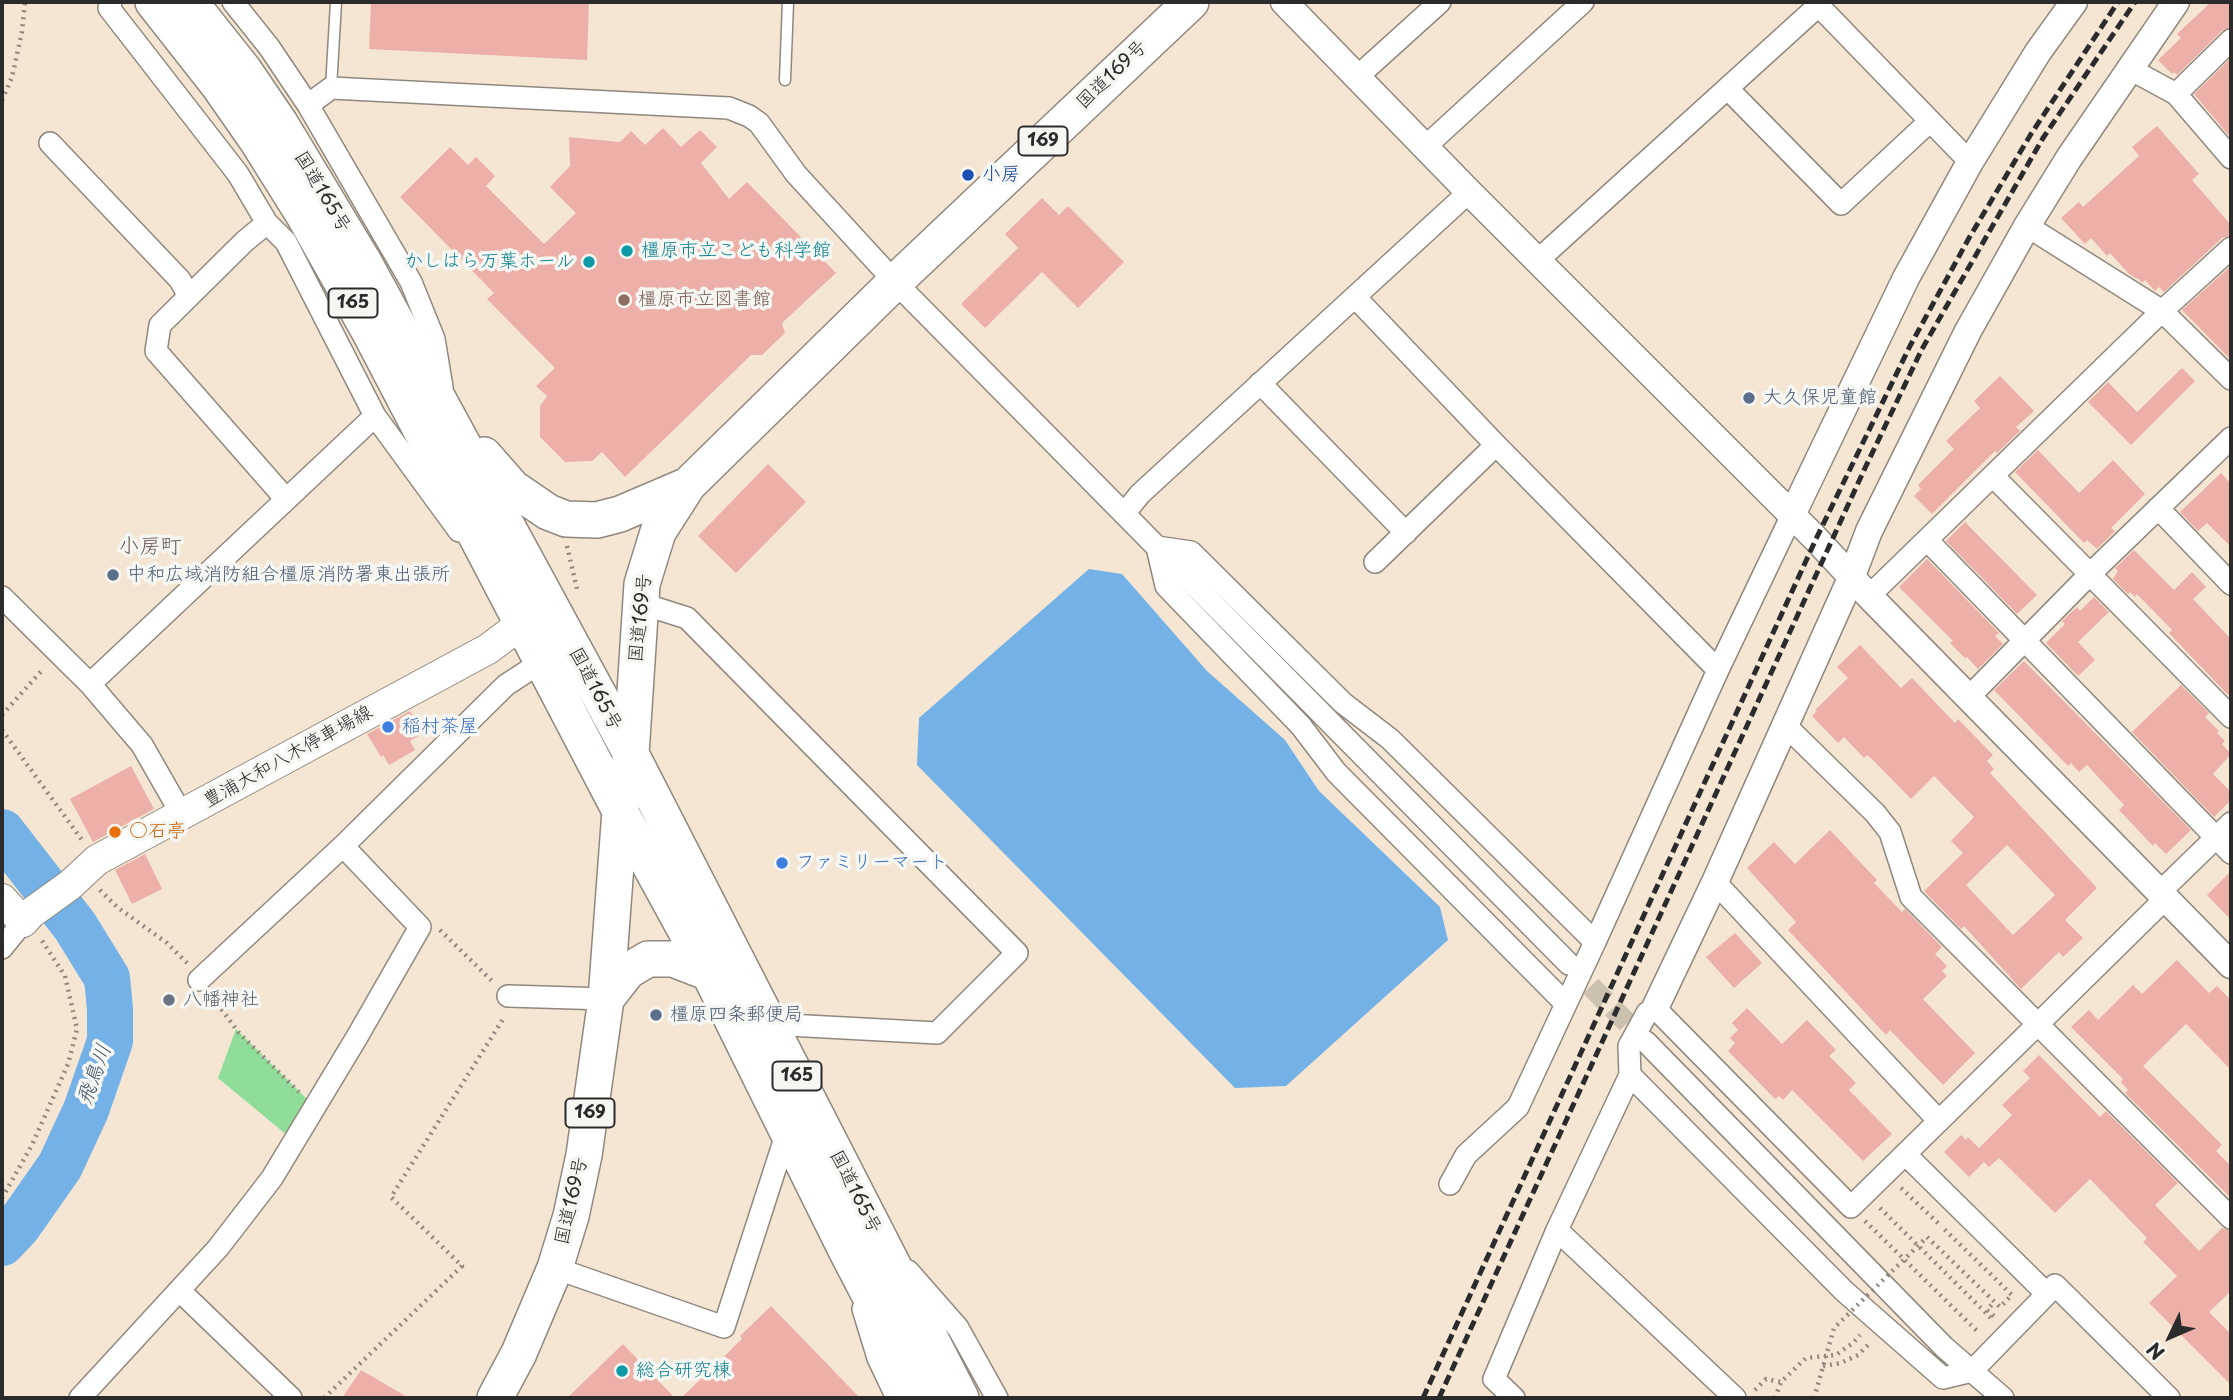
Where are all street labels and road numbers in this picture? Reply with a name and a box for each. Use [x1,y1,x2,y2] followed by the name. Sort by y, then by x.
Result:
[1072,36,1152,114] street label: 国道169号
[1018,126,1068,156] road number: 169
[289,147,355,237] street label: 国道165号
[328,288,378,318] road number: 165
[625,572,657,664] street label: 国道169号
[564,644,626,734] street label: 国道165号
[199,701,377,813] street label: 豊浦大和八木停車場線
[772,1062,822,1091] road number: 165
[566,1098,614,1128] road number: 169
[824,1146,886,1238] street label: 国道165号
[551,1155,593,1247] street label: 国道169号

